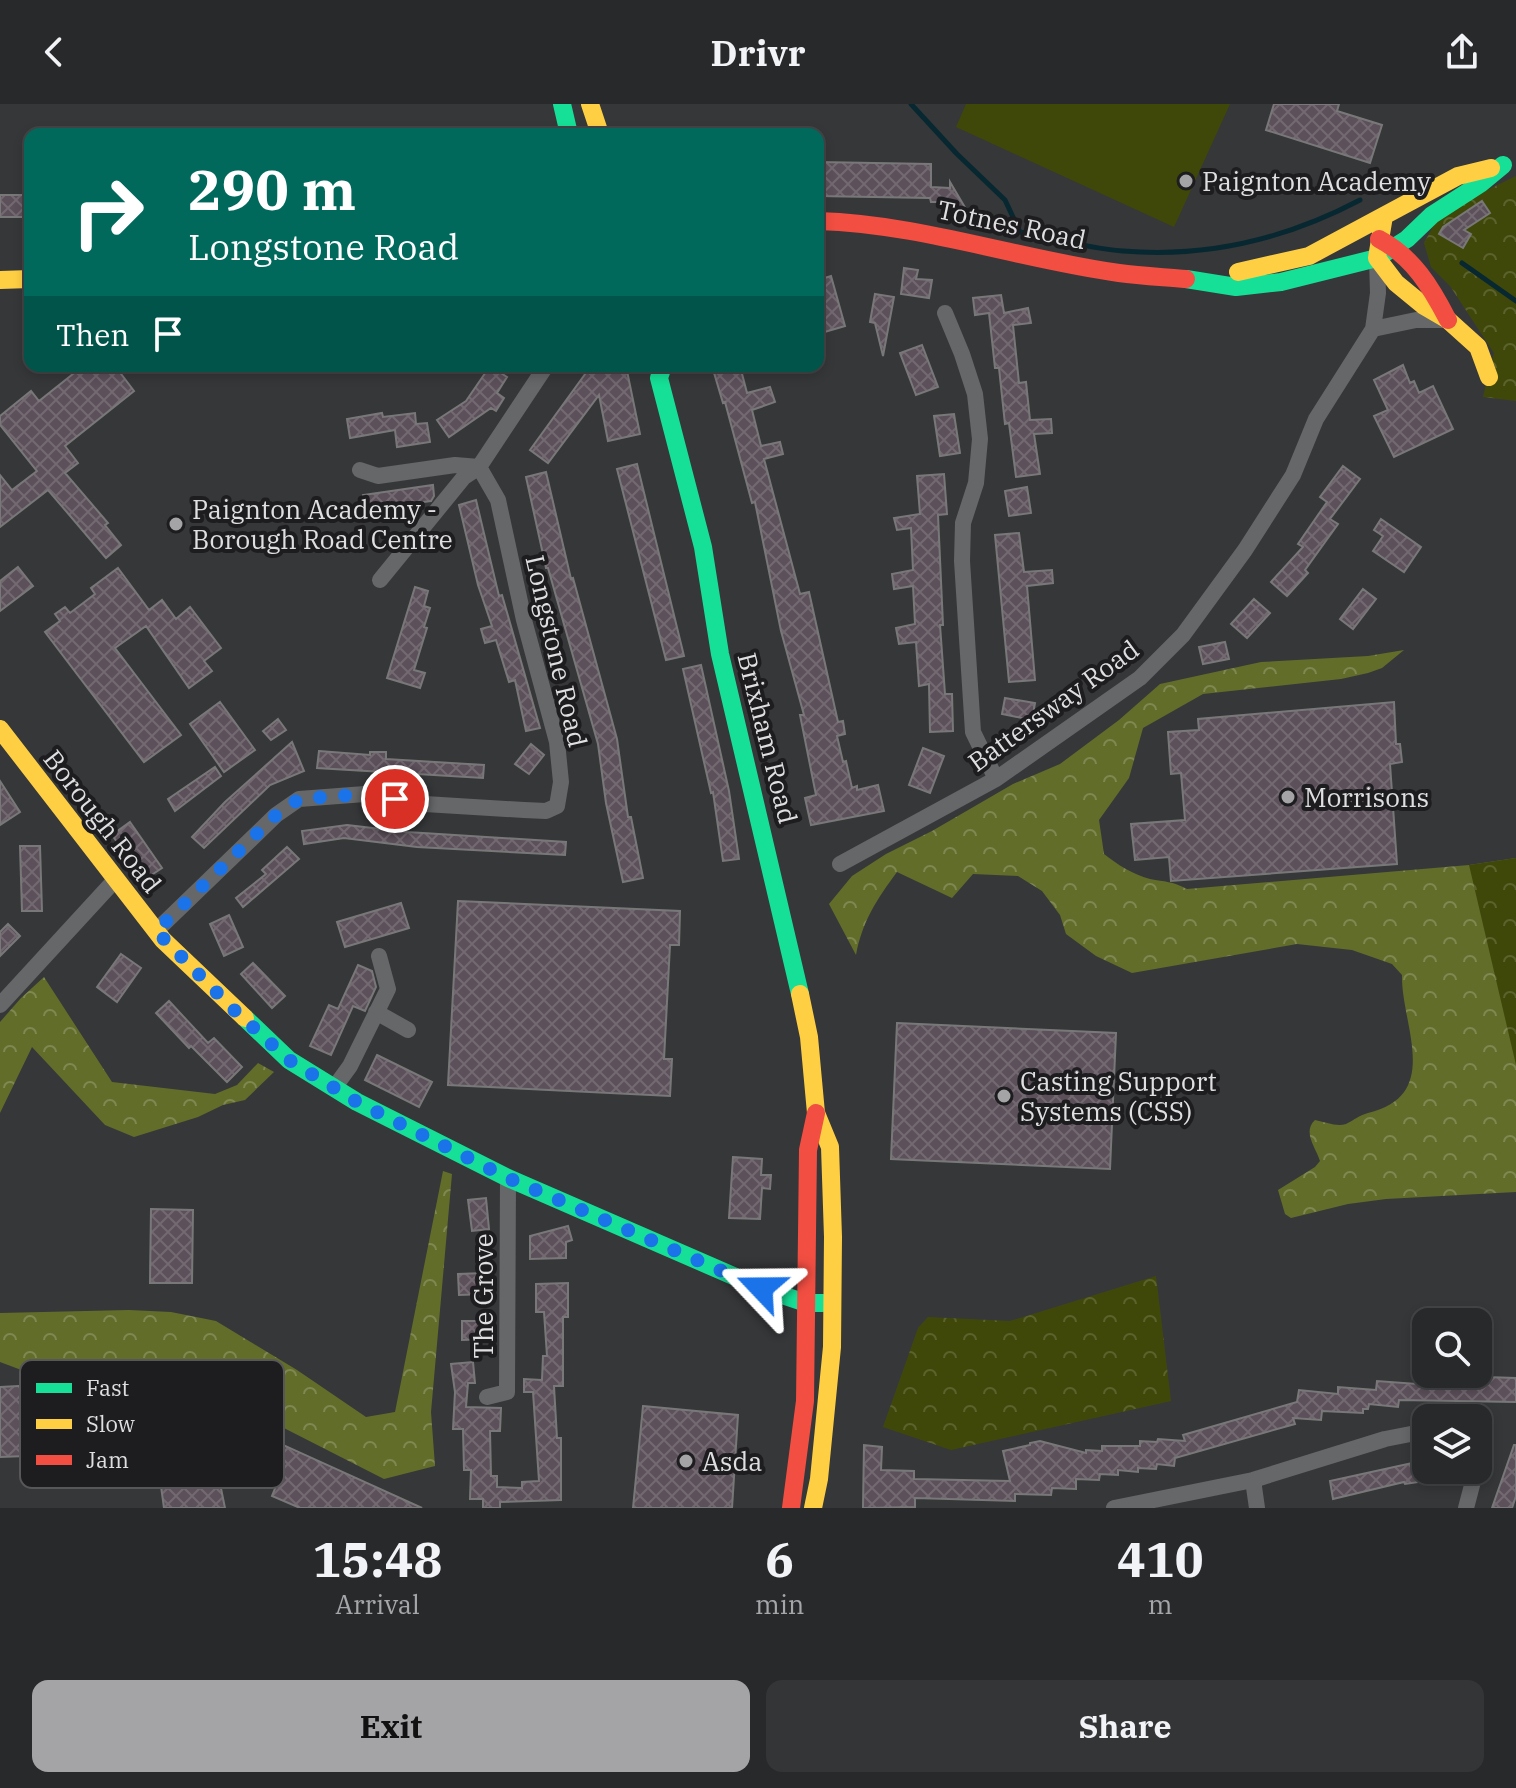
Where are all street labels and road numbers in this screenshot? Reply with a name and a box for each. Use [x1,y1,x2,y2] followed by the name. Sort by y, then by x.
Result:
[935,192,1089,256] street label: Totnes Road
[518,552,596,750] street label: Longstone Road
[961,631,1145,779] street label: Battersway Road
[730,649,806,827] street label: Brixham Road
[36,742,170,900] street label: Borough Road
[466,1233,500,1359] street label: The Grove

